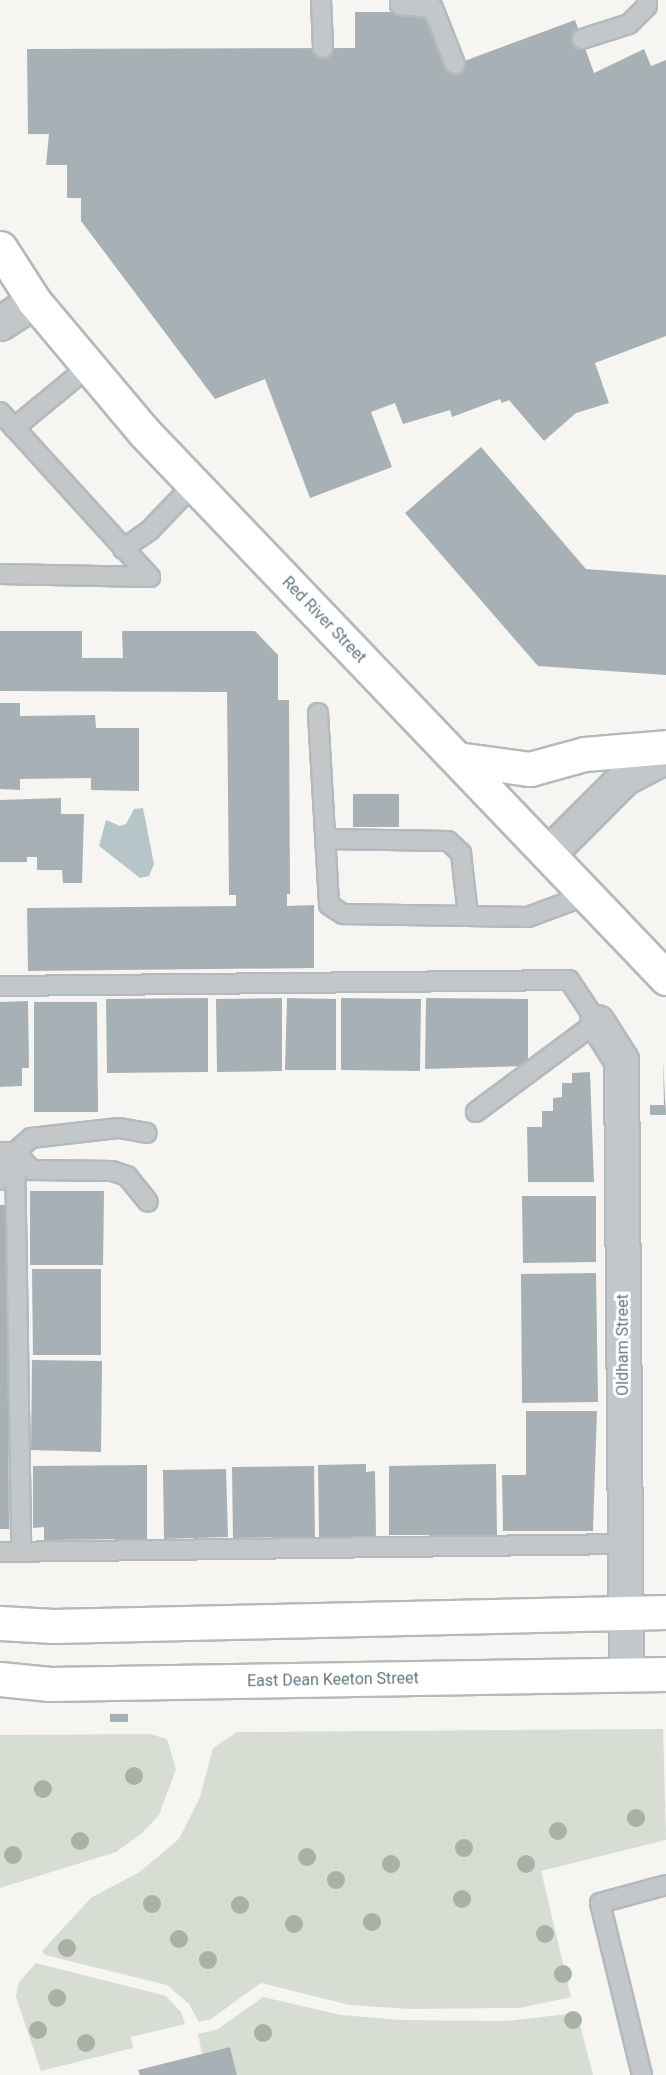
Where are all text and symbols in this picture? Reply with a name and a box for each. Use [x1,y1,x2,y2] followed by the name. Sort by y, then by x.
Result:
[278,573,370,667] street label: Red River Street
[613,1294,633,1396] street label: Oldham Street
[247,1669,419,1691] street label: East Dean Keeton Street

